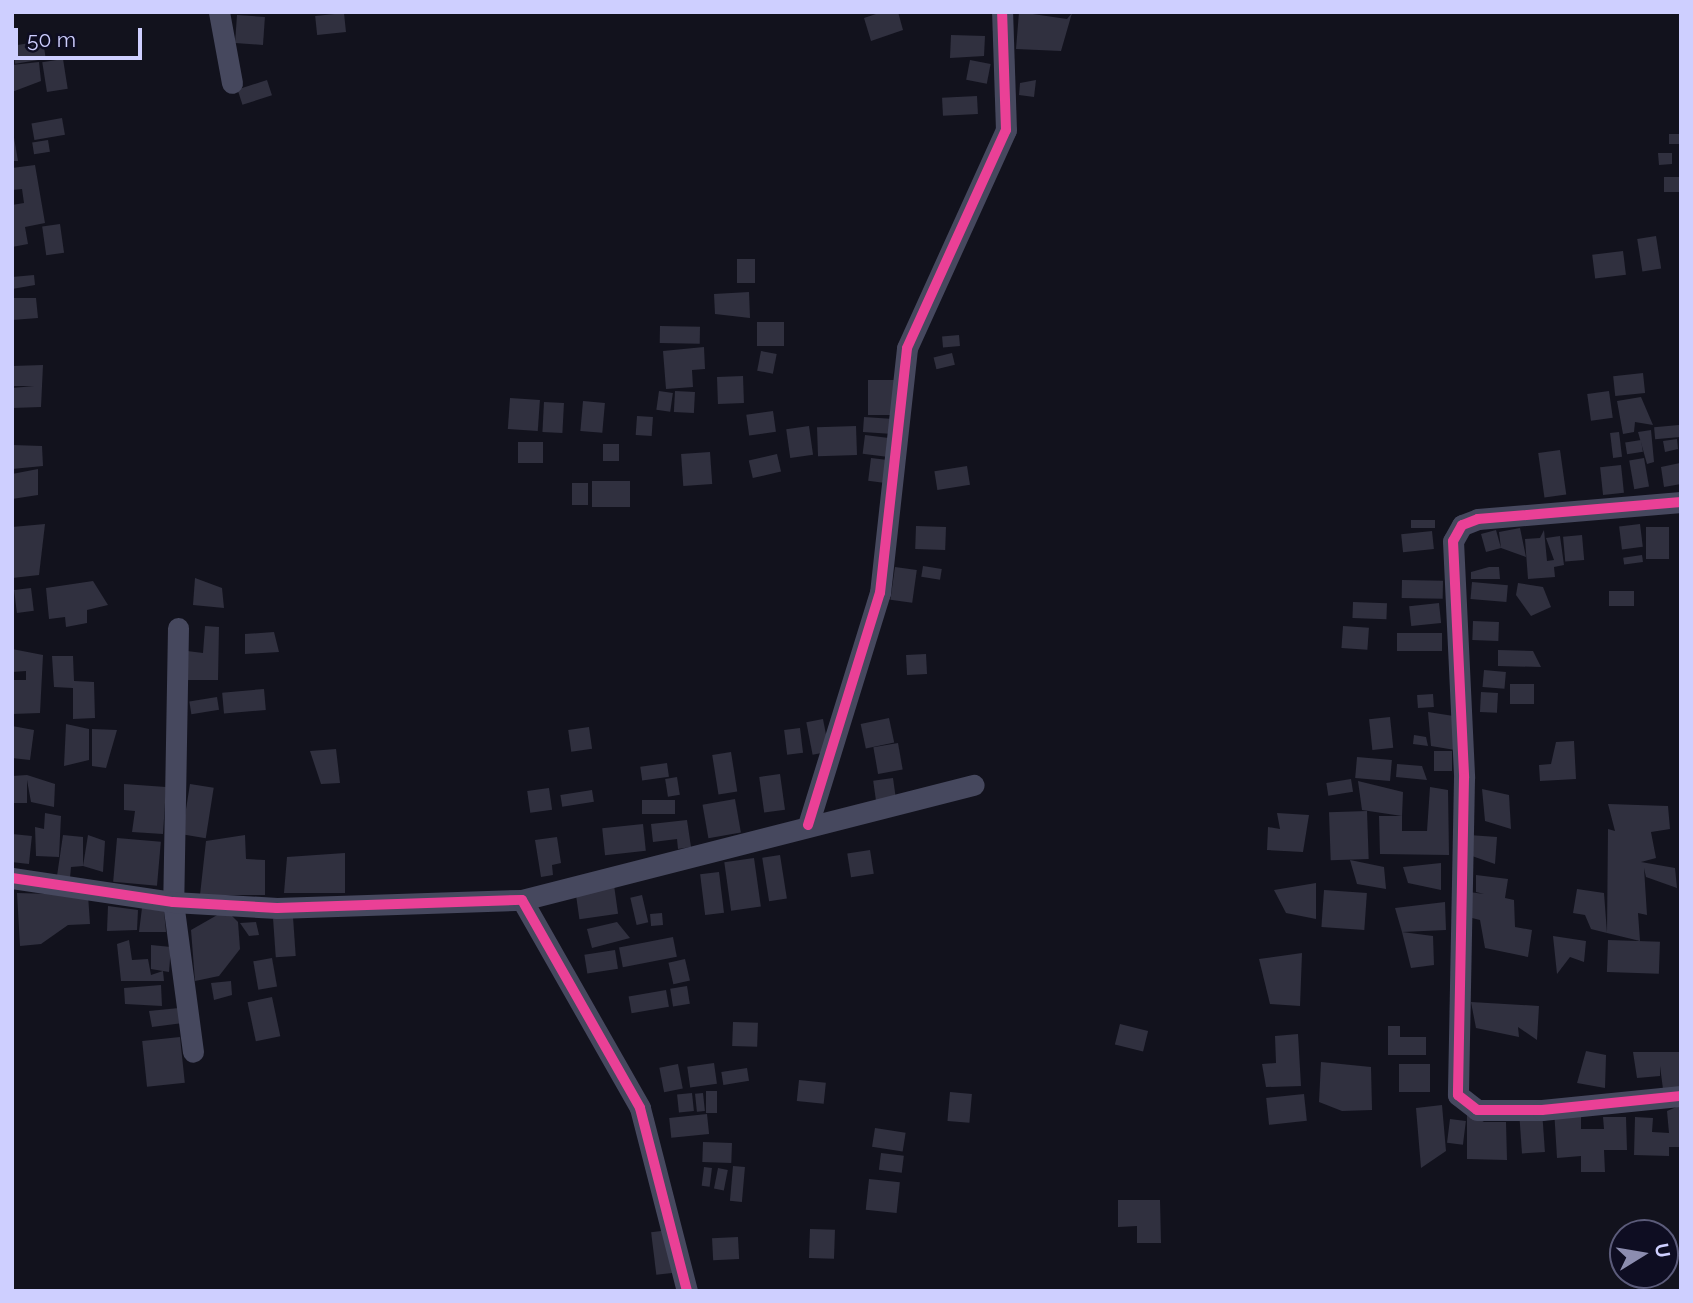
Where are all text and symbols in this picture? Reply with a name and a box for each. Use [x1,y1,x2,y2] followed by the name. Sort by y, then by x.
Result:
[18,14,145,58] scale bar
[27,27,76,52] text: 50 m
[1609,1219,1679,1289] north arrow
[1650,1241,1675,1259] text: U

